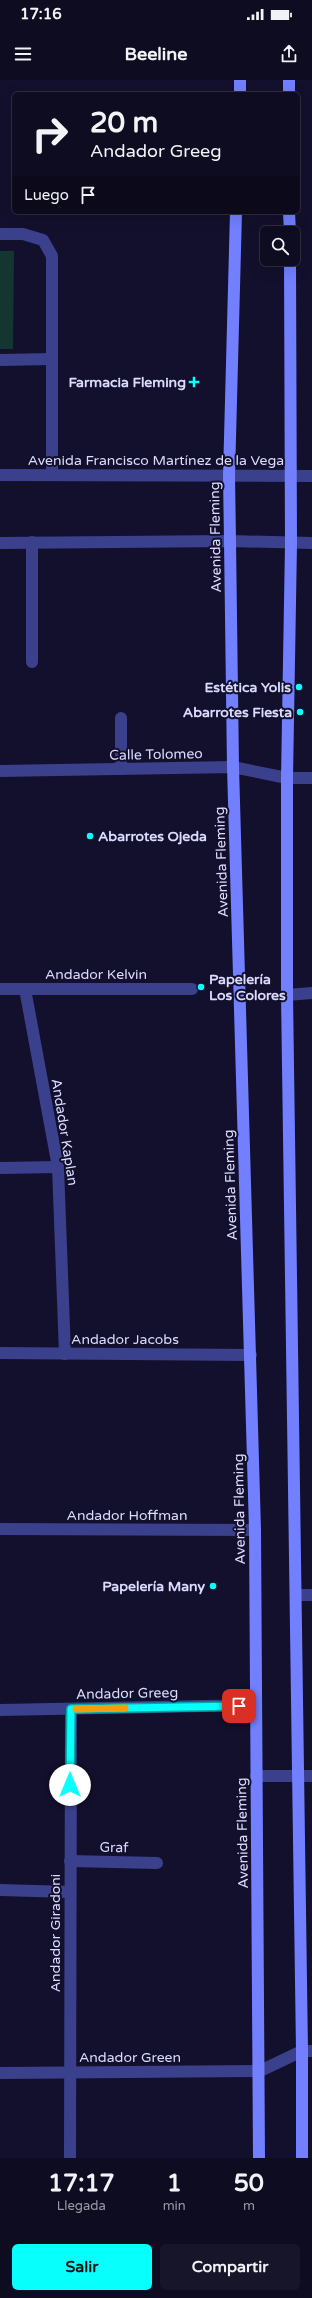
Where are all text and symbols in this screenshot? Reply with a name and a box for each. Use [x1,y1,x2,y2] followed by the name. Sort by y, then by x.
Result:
[20,5,62,23] text: 17:16
[12,43,34,65] icon: menu
[125,43,187,65] text: Beeline
[278,43,300,65] icon: share
[90,106,158,140] text: 20 m
[24,108,76,160] icon: right
[90,140,222,162] text: Andador Greeg
[77,184,99,206] icon: arrive
[24,186,69,204] text: Luego
[260,226,300,266] map controls
[260,226,300,266] button: search
[69,374,186,391] place label: Farmacia Fleming
[189,377,199,387] marker: Farmacia Fleming
[28,452,284,469] street label: Avenida Francisco Martínez de la Vega
[206,481,225,593] street label: Avenida Fleming
[204,679,291,696] place label: Estética Yolis
[294,682,304,692] marker: Estética Yolis
[183,704,292,721] place label: Abarrotes Fiesta
[295,707,305,717] marker: Abarrotes Fiesta
[109,745,203,764] street label: Calle Tolomeo
[211,806,232,918] street label: Avenida Fleming
[98,828,207,845] place label: Abarrotes Ojeda
[85,831,95,841] marker: Abarrotes Ojeda
[45,966,147,983] street label: Andador Kelvin
[209,971,286,1004] place label: Papelería Los Colores
[196,982,206,992] marker: Papelería Los Colores
[48,1077,81,1187] street label: Andador Kaplan
[220,1129,241,1241] street label: Avenida Fleming
[71,1331,179,1348] street label: Andador Jacobs
[230,1453,249,1565] street label: Avenida Fleming
[67,1507,187,1524] street label: Andador Hoffman
[102,1578,205,1595] place label: Papelería Many
[208,1581,218,1591] marker: Papelería Many
[76,1684,178,1703] street label: Andador Greeg
[222,1689,256,1723] pin
[228,1695,250,1717] icon: arrive
[49,1764,91,1806] position arrow
[233,1777,252,1889] street label: Avenida Fleming
[99,1839,129,1856] street label: Graf
[47,1874,64,1992] street label: Andador Giradoni
[79,2049,181,2066] street label: Andador Green
[48,2169,115,2198] text: 17:17
[167,2169,182,2198] text: 1
[234,2169,264,2198] text: 50
[57,2198,106,2214] text: Llegada
[163,2198,186,2214] text: min
[243,2198,255,2214] text: m
[12,2244,152,2290] button: Salir
[160,2244,300,2290] button: Compartir

